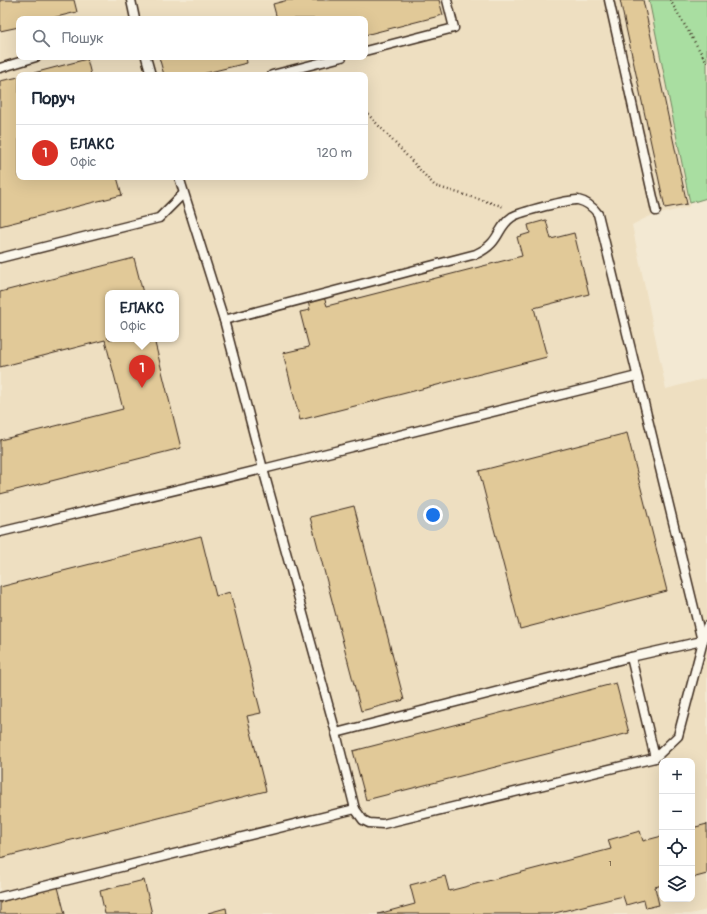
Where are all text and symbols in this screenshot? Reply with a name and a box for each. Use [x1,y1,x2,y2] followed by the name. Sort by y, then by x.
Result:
[16,16,368,60] search box
[30,27,52,49] icon: search
[62,29,104,48] text: Пошук
[32,88,75,109] text: Поруч
[70,135,114,154] text: ЕЛАКС
[42,145,48,161] text: 1
[316,145,352,161] text: 120 m
[70,154,96,170] text: Офіс
[105,290,179,342] popup
[120,299,164,318] text: ЕЛАКС
[120,318,146,334] text: Офіс
[129,355,155,388] pin: 1
[423,505,443,525] your location
[659,758,695,902] map controls
[659,758,695,794] button: +
[659,794,695,830] button: −
[659,830,695,866] button: locate
[608,859,612,868] house number: 1
[659,866,695,902] button: layers

